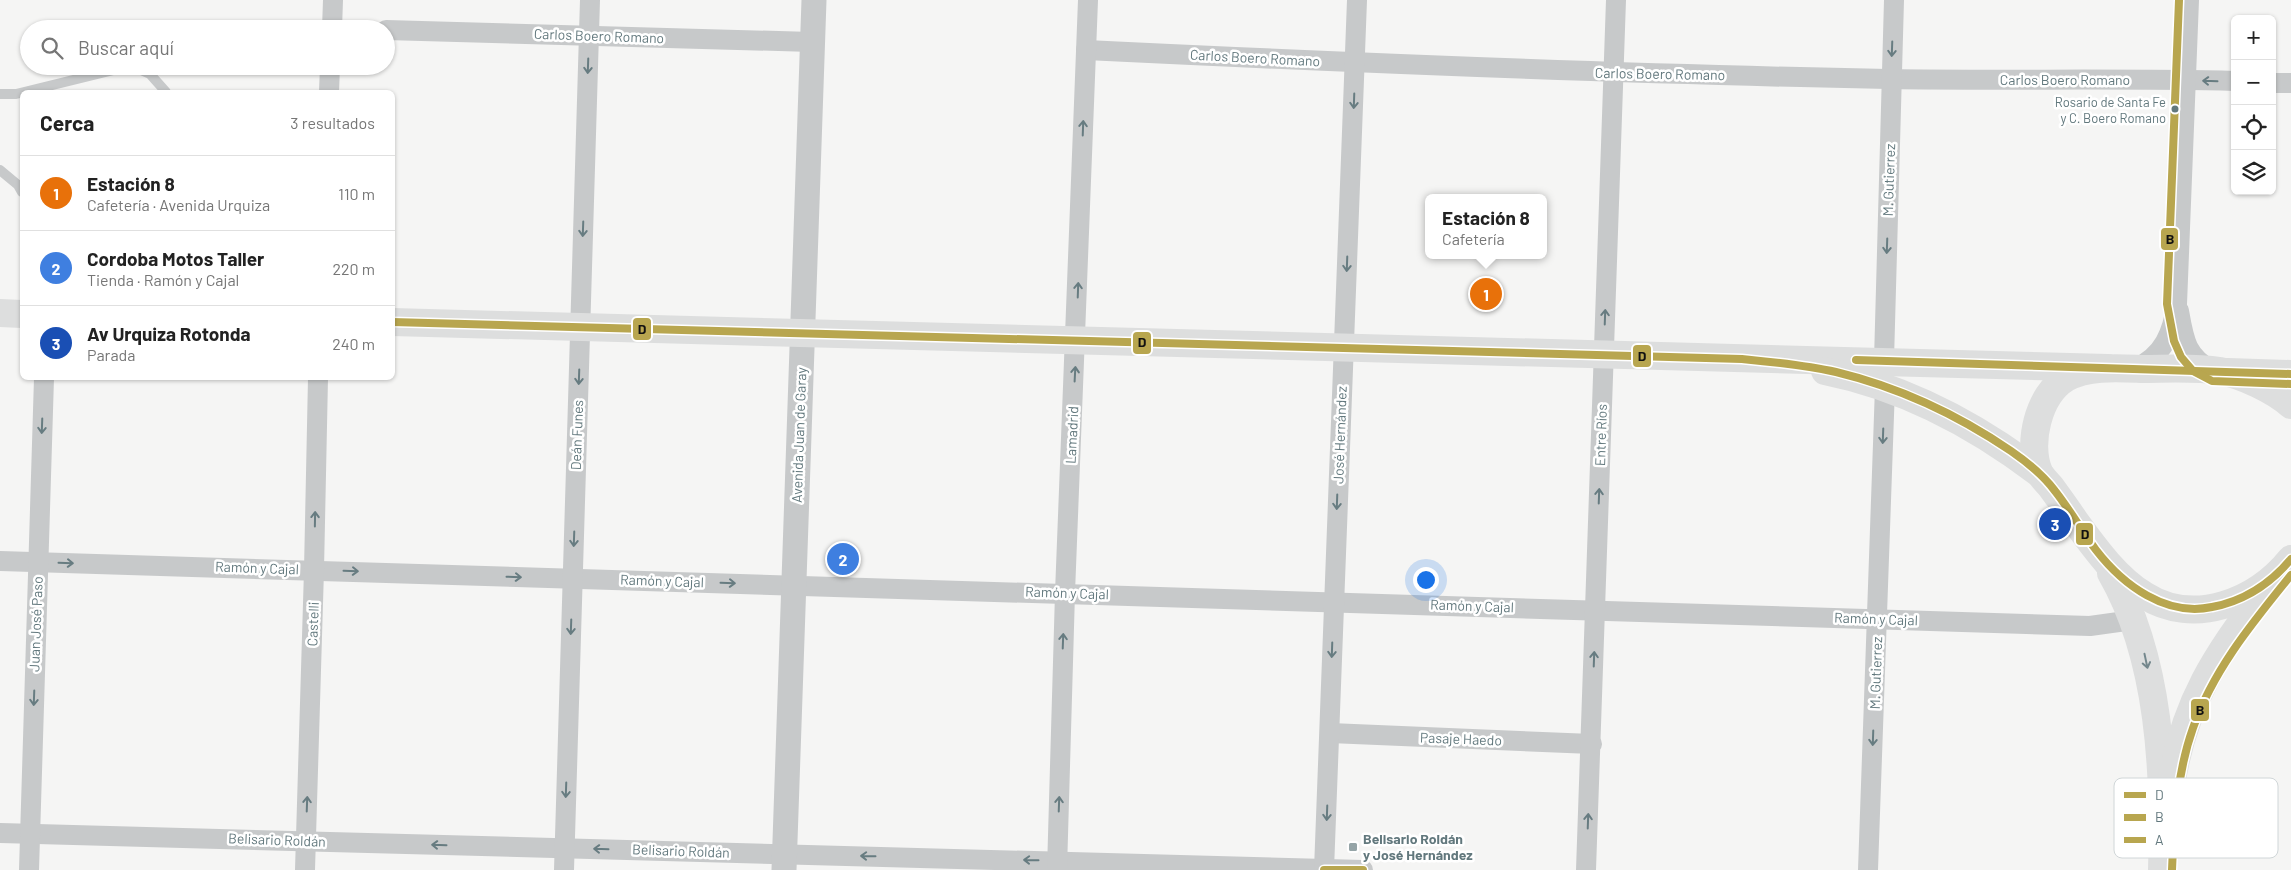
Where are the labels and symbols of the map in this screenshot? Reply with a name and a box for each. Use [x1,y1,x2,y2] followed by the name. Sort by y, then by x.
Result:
[534,25,664,46] street label: Carlos Boero Romano
[1888,40,1897,56] one-way arrow
[1190,46,1321,69] street label: Carlos Boero Romano
[583,58,593,74] one-way arrow
[1595,64,1725,83] street label: Carlos Boero Romano
[2000,71,2130,88] street label: Carlos Boero Romano
[2203,76,2219,85] one-way arrow
[1349,93,1358,109] one-way arrow
[2055,94,2166,126] place label: Rosario de Santa Fe y C. Boero Romano
[2170,104,2180,114] marker: Rosario de Santa Fe y C. Boero Romano
[1078,120,1088,136] one-way arrow
[1879,143,1898,217] street label: M. Gutierrez
[579,220,588,236] one-way arrow
[2160,227,2179,251] line badge: B
[2166,230,2174,247] text: B
[1882,238,1892,254] one-way arrow
[1343,255,1352,271] one-way arrow
[1470,275,1502,313] pin: 1
[1073,283,1082,299] one-way arrow
[1600,309,1610,325] one-way arrow
[632,317,652,341] line badge: D
[638,320,647,337] text: D
[1132,331,1152,355] line badge: D
[1138,333,1147,350] text: D
[1632,344,1652,368] line badge: D
[1638,347,1647,364] text: D
[788,366,809,503] street label: Avenida Juan de Garay
[1070,366,1079,382] one-way arrow
[574,368,584,384] one-way arrow
[1329,386,1350,484] street label: José Hernández
[567,399,586,470] street label: Deán Funes
[1591,403,1610,466] street label: Entre Ríos
[1061,406,1082,464] street label: Lamadrid
[38,418,47,434] one-way arrow
[1878,427,1888,443] one-way arrow
[1594,489,1604,505] one-way arrow
[1333,493,1342,509] one-way arrow
[2039,505,2071,543] pin: 3
[311,511,320,527] one-way arrow
[2075,522,2094,546] line badge: D
[2081,525,2090,542] text: D
[569,530,579,547] one-way arrow
[827,540,859,578] pin: 2
[58,558,74,567] one-way arrow
[215,558,299,577] street label: Ramón y Cajal
[343,567,359,576] one-way arrow
[1413,567,1439,593] your location
[620,571,704,590] street label: Ramón y Cajal
[505,572,521,581] one-way arrow
[25,576,46,672] street label: Juan José Paso
[720,578,736,588] one-way arrow
[1025,583,1109,602] street label: Ramón y Cajal
[1430,596,1514,615] street label: Ramón y Cajal
[303,601,322,647] street label: Castelli
[1834,609,1918,628] street label: Ramón y Cajal
[566,618,576,635] one-way arrow
[1059,634,1068,650] one-way arrow
[1866,636,1885,710] street label: M. Gutierrez
[1327,642,1337,658] one-way arrow
[1589,651,1599,668] one-way arrow
[2142,652,2151,668] one-way arrow
[29,690,39,706] one-way arrow
[2190,698,2210,722] line badge: B
[2196,701,2204,718] text: B
[1420,729,1502,748] street label: Pasaje Haedo
[1869,730,1878,746] one-way arrow
[2114,778,2278,858] legend
[562,781,571,797] one-way arrow
[2155,786,2164,803] text: D
[302,796,312,812] one-way arrow
[1054,796,1064,812] one-way arrow
[1322,805,1331,821] one-way arrow
[2155,808,2164,825] text: B
[1584,814,1593,830] one-way arrow
[228,829,326,850] street label: Belisario Roldán
[1363,830,1473,863] place label: Belisario Roldán y José Hernández
[2155,831,2164,848] text: A
[431,840,447,850] one-way arrow
[632,840,730,861] street label: Belisario Roldán
[1347,841,1359,853] marker: Belisario Roldán y José Hernández
[593,845,609,854] one-way arrow
[861,851,877,861] one-way arrow
[1023,855,1040,865] one-way arrow

